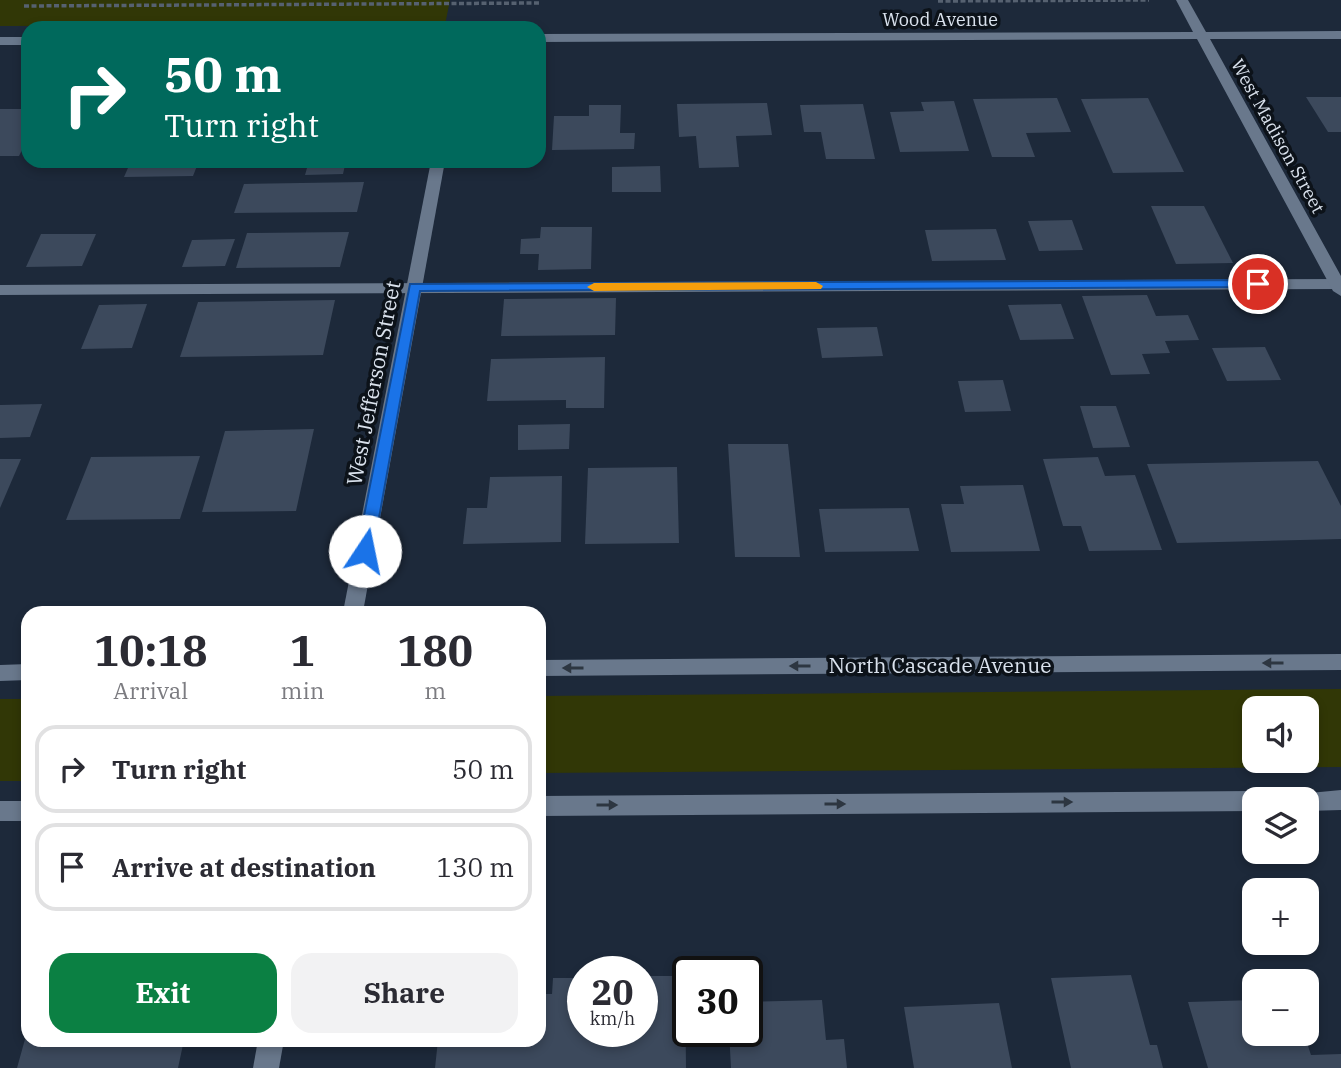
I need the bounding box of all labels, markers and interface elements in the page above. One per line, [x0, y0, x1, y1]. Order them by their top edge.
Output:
street label: Wood Avenue [882, 8, 998, 31]
text: 50 m [164, 42, 282, 105]
icon: right [49, 49, 140, 140]
street label: West Madison Street [1226, 55, 1330, 217]
text: Turn right [164, 104, 319, 146]
pin [1228, 254, 1288, 314]
icon: arrive [1239, 265, 1277, 303]
street label: West Jefferson Street [339, 278, 407, 488]
position arrow [328, 514, 402, 588]
text: 10:18 [94, 623, 208, 678]
text: 1 [290, 623, 315, 678]
text: 180 [397, 623, 473, 678]
street label: North Cascade Avenue [828, 651, 1052, 679]
one-way arrow [1262, 657, 1284, 669]
one-way arrow [789, 660, 811, 672]
one-way arrow [562, 662, 584, 674]
text: Arrival [113, 675, 188, 705]
text: min [281, 675, 324, 705]
text: m [424, 675, 446, 705]
map controls [1242, 696, 1319, 1046]
button: sound [1242, 696, 1319, 773]
icon: right [53, 750, 91, 788]
text: Turn right [112, 752, 246, 786]
text: 50 m [452, 752, 514, 786]
button: layers [1242, 787, 1319, 864]
one-way arrow [1051, 796, 1073, 808]
one-way arrow [824, 798, 846, 810]
one-way arrow [596, 800, 618, 811]
icon: arrive [53, 848, 91, 886]
text: Arrive at destination [112, 850, 376, 884]
text: 130 m [436, 850, 514, 884]
button: + [1242, 878, 1319, 955]
button: Exit [49, 953, 277, 1033]
button: Share [291, 953, 518, 1033]
speed limit sign: 30 [672, 956, 763, 1047]
text: 20 [591, 969, 634, 1015]
button: − [1242, 969, 1319, 1046]
text: km/h [590, 1007, 635, 1030]

